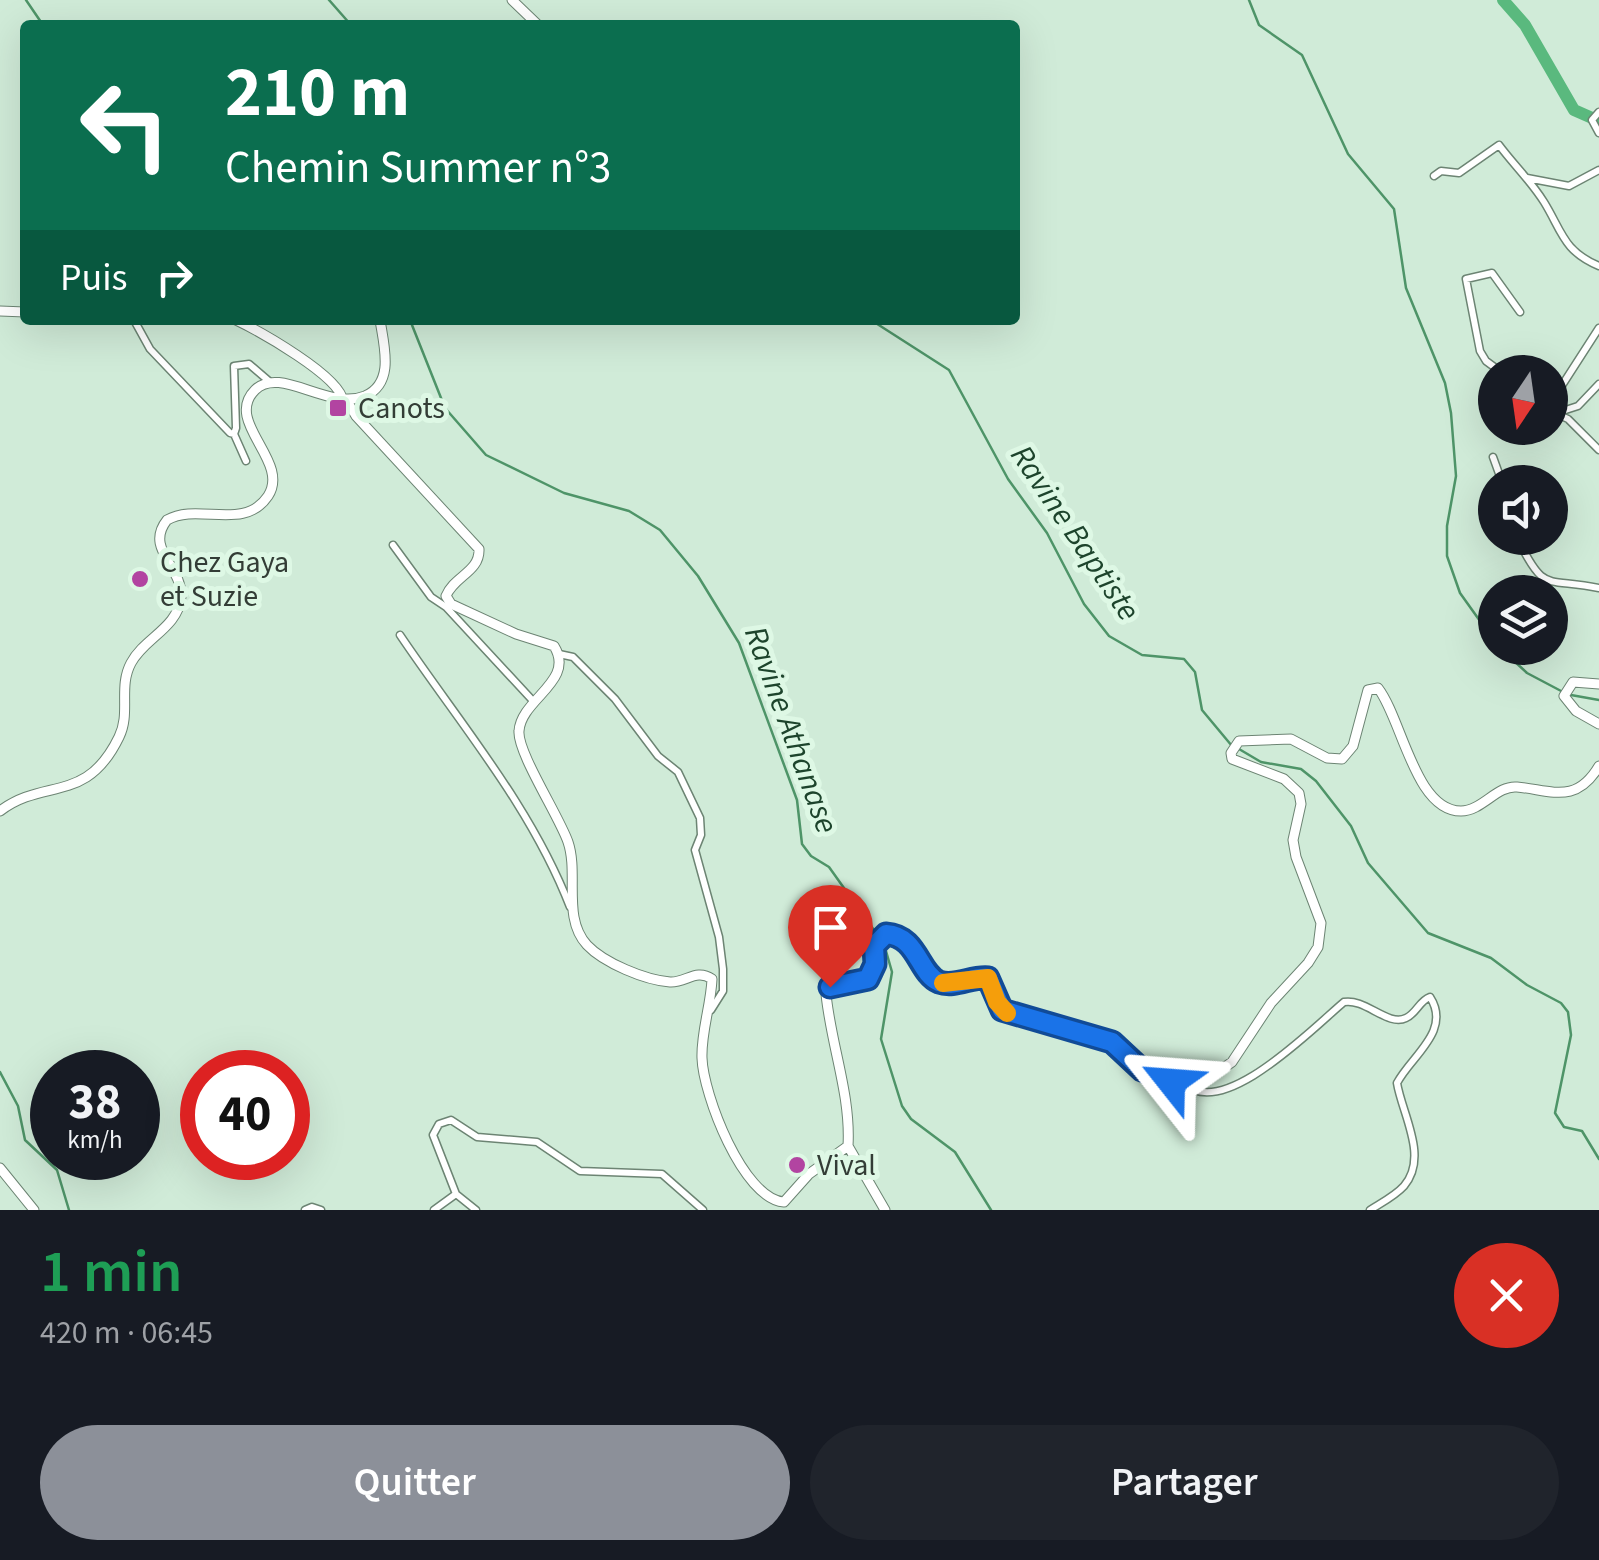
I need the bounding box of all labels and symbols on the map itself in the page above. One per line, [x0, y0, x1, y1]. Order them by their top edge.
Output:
north arrow [1478, 355, 1568, 445]
place label: Canots [358, 387, 445, 430]
marker: Canots [327, 397, 349, 419]
water label: Ravine Baptiste [999, 436, 1151, 630]
place label: Chez Gaya et Suzie [160, 541, 289, 618]
marker: Chez Gaya et Suzie [129, 568, 151, 590]
water label: Ravine Athanase [732, 620, 850, 840]
pin [788, 885, 873, 988]
position arrow [1119, 1030, 1223, 1134]
speed limit sign: 40 [180, 1050, 310, 1180]
place label: Vival [817, 1144, 876, 1187]
marker: Vival [786, 1154, 808, 1176]

